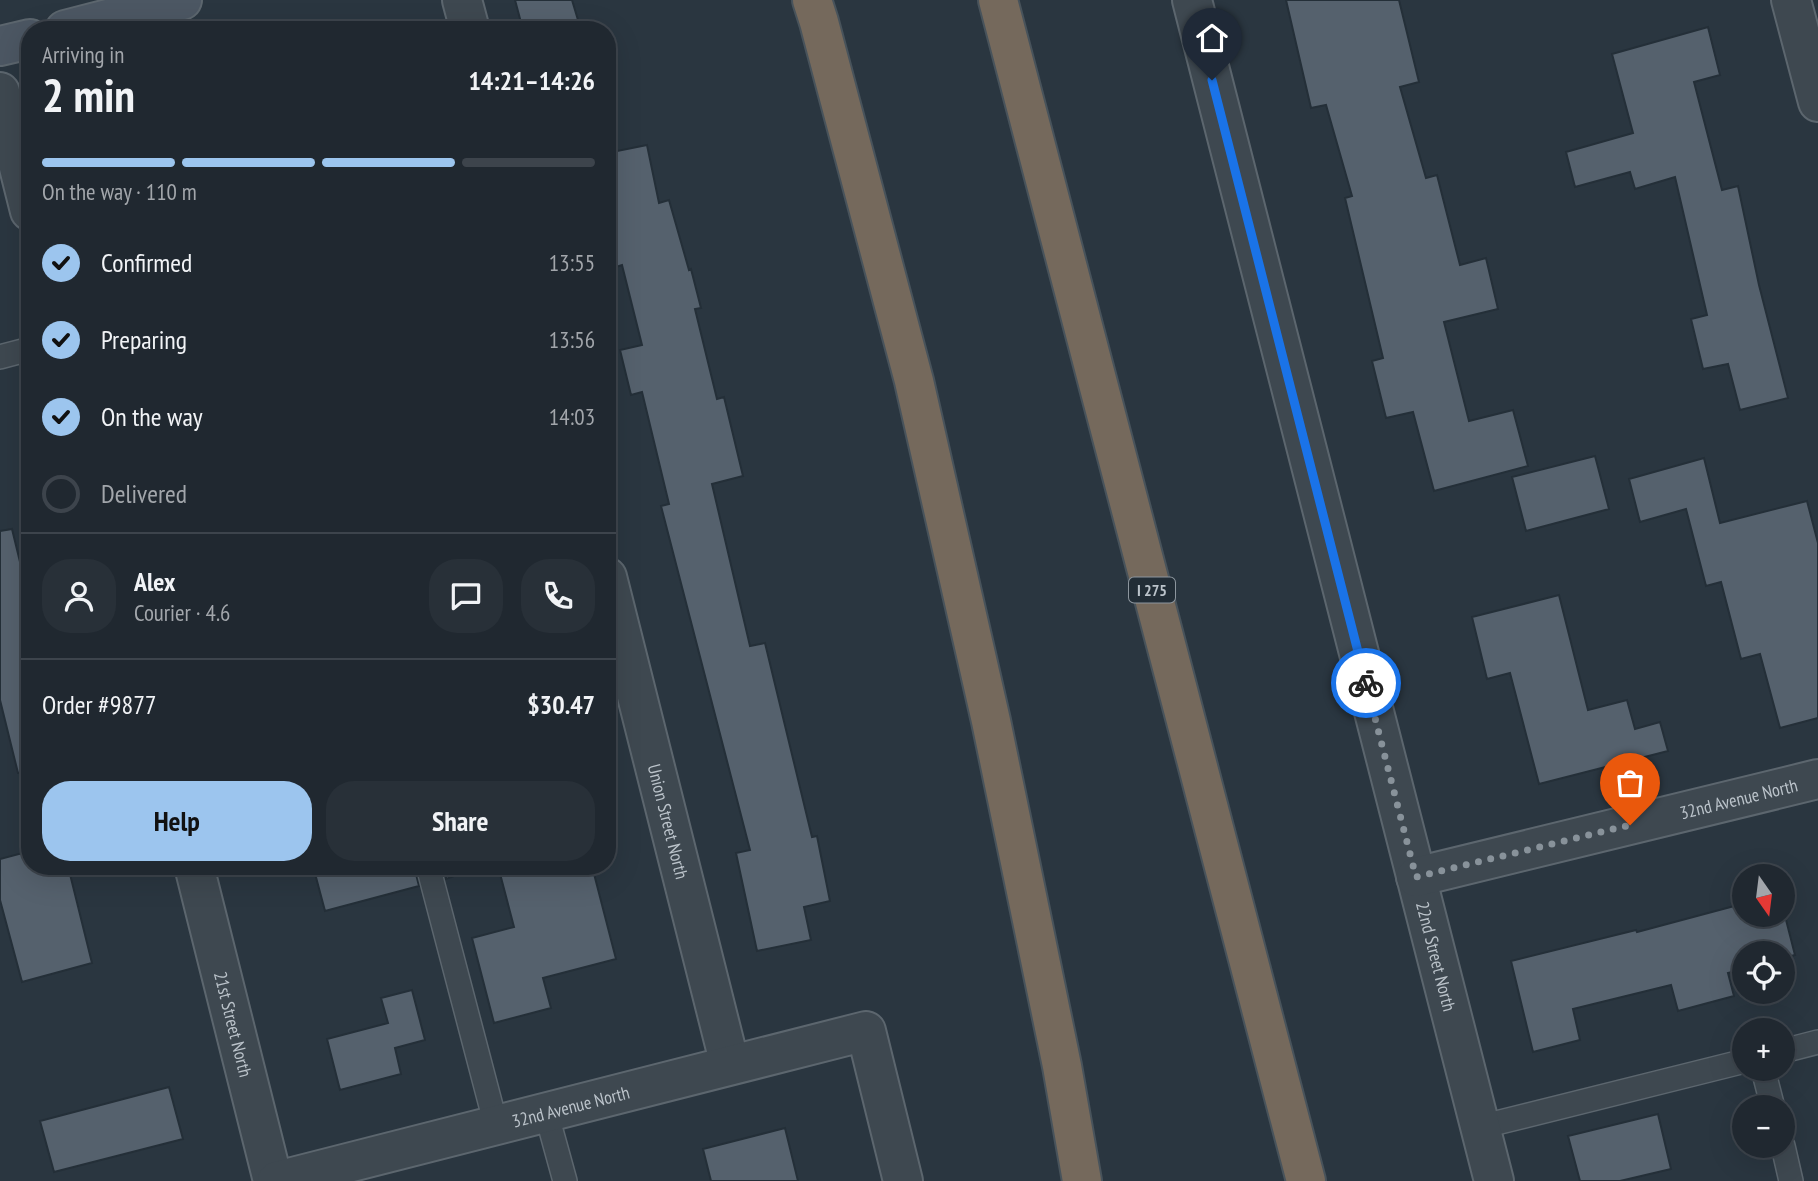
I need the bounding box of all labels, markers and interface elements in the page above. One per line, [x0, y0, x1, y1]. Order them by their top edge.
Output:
pin [1182, 8, 1242, 80]
icon: home [1193, 19, 1231, 57]
text: Arriving in [42, 40, 124, 69]
text: 14:21–14:26 [468, 64, 595, 97]
text: 2 min [42, 65, 135, 125]
text: On the way · 110 m [42, 177, 197, 206]
icon: check [42, 244, 80, 282]
text: Confirmed [101, 246, 192, 279]
text: 13:55 [549, 248, 595, 277]
icon: check [42, 321, 80, 359]
text: Preparing [101, 323, 187, 356]
text: 13:56 [549, 325, 595, 354]
icon: check [42, 398, 80, 436]
text: On the way [101, 400, 203, 433]
text: 14:03 [549, 402, 595, 431]
text: Delivered [101, 477, 187, 510]
button: person [42, 559, 116, 633]
button: chat [429, 559, 503, 633]
button: phone [521, 559, 595, 633]
text: Alex [134, 565, 175, 598]
road number: I 275 [1129, 578, 1175, 603]
text: Courier · 4.6 [134, 598, 230, 627]
courier [1331, 648, 1401, 718]
icon: bike [1347, 664, 1385, 702]
text: Order #9877 [42, 688, 157, 721]
text: $30.47 [527, 688, 595, 721]
pin [1600, 753, 1660, 825]
street label: Union Street North [643, 762, 694, 881]
icon: bag [1611, 764, 1649, 802]
street label: 32nd Avenue North [1677, 773, 1800, 824]
button: Help [42, 781, 312, 861]
button: Share [326, 781, 595, 861]
north arrow [1732, 864, 1796, 928]
map controls [1732, 864, 1795, 1158]
street label: 22nd Street North [1411, 899, 1462, 1014]
button: locate [1732, 941, 1795, 1004]
street label: 21st Street North [209, 969, 258, 1079]
button: + [1732, 1018, 1795, 1081]
street label: 32nd Avenue North [509, 1080, 632, 1132]
button: − [1732, 1095, 1795, 1158]

